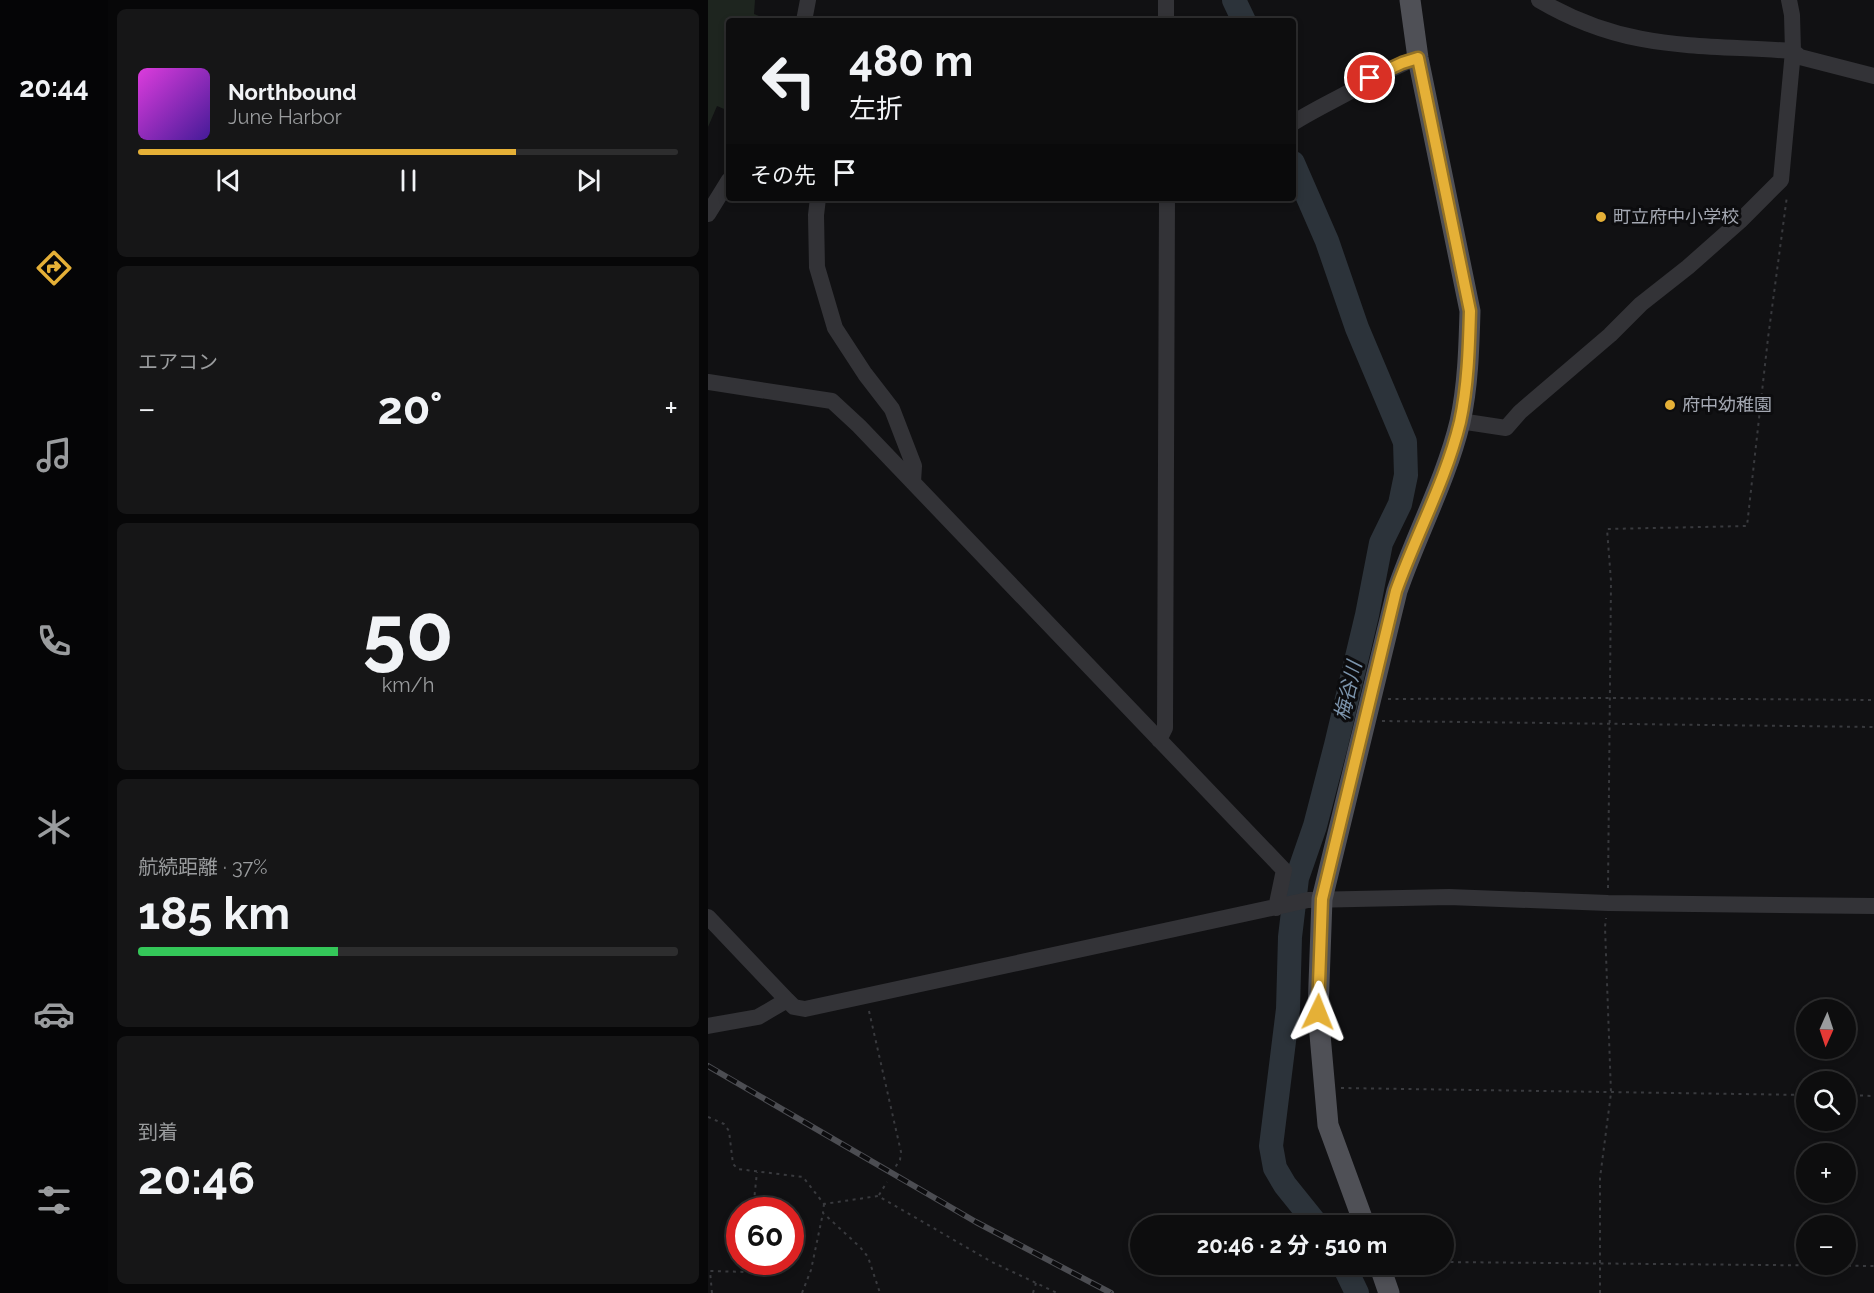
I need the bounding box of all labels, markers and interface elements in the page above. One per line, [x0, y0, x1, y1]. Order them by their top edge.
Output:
text: 480 m [849, 37, 973, 86]
icon: left [750, 42, 828, 120]
pin [1344, 52, 1395, 103]
icon: arrive [1353, 61, 1386, 94]
text: 20:44 [19, 72, 89, 103]
text: Northbound [228, 79, 357, 105]
text: 左折 [849, 93, 903, 124]
text: June Harbor [228, 105, 342, 129]
icon: arrive [828, 156, 861, 189]
text: その先 [750, 162, 816, 188]
icon: previous [212, 164, 245, 197]
icon: pause [392, 164, 425, 197]
icon: next [572, 164, 605, 197]
place label: 町立府中小学校 [1613, 206, 1739, 227]
marker: 町立府中小学校 [1594, 210, 1608, 224]
icon: directions [33, 247, 75, 289]
text: エアコン [138, 350, 218, 374]
text: 20° [377, 382, 443, 435]
text: − [138, 389, 156, 428]
text: + [664, 389, 678, 428]
place label: 府中幼稚園 [1682, 394, 1772, 415]
marker: 府中幼稚園 [1663, 398, 1677, 412]
icon: music [33, 434, 75, 476]
text: 50 [362, 588, 454, 679]
icon: phone [33, 620, 75, 662]
water label: 梅谷川 [1330, 657, 1367, 723]
text: km/h [382, 673, 434, 697]
icon: climate [33, 806, 75, 848]
text: 航続距離 · 37% [138, 855, 268, 879]
text: 185 km [138, 887, 290, 940]
position arrow [1286, 980, 1350, 1044]
icon: car [33, 993, 75, 1035]
north arrow [1796, 999, 1856, 1059]
map controls [1796, 999, 1856, 1275]
button: search [1796, 1071, 1856, 1131]
text: 到着 [138, 1120, 178, 1144]
button: + [1796, 1143, 1856, 1203]
text: 20:46 [138, 1152, 255, 1205]
icon: filters [33, 1179, 75, 1221]
speed limit sign: 60 [726, 1197, 804, 1275]
button: − [1796, 1215, 1856, 1275]
text: 20:46 · 2 分 · 510 m [1197, 1232, 1387, 1258]

